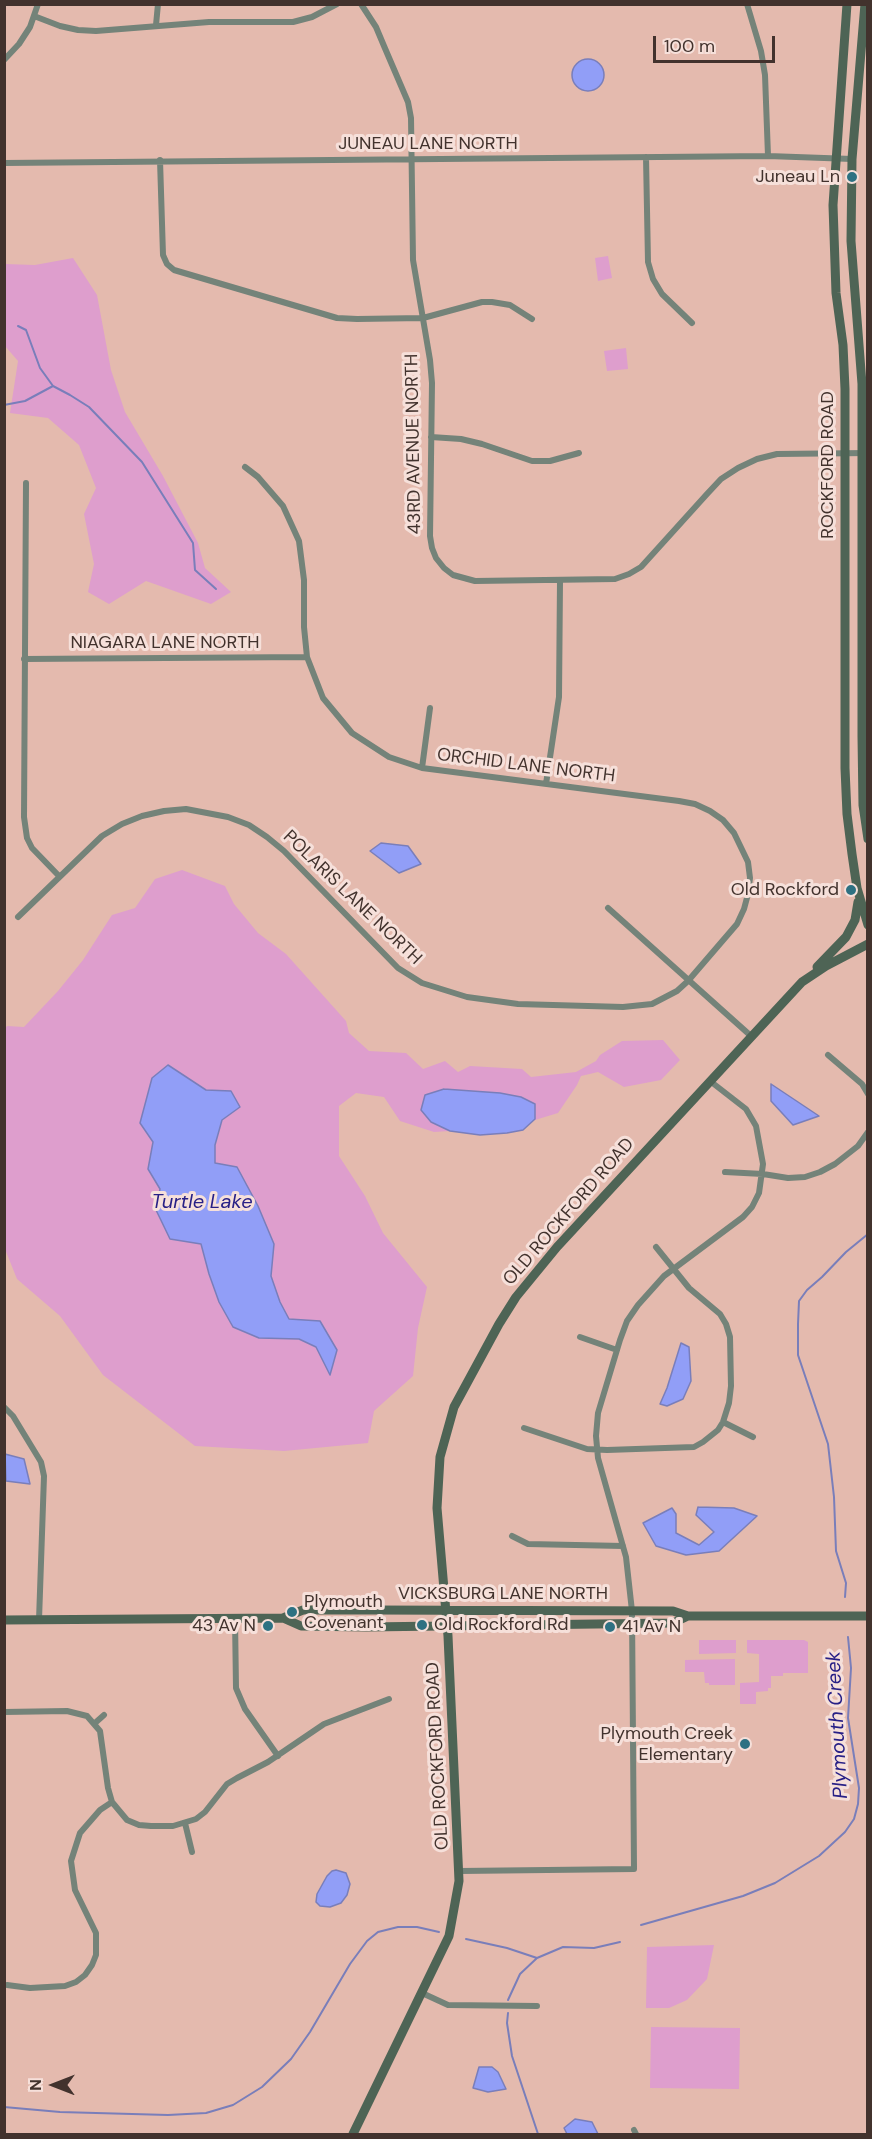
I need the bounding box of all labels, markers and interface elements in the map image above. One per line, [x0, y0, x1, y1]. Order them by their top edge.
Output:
scale bar [656, 24, 778, 62]
text: 100 m [664, 34, 715, 58]
street label: JUNEAU LANE NORTH [338, 133, 518, 155]
place label: Juneau Ln [755, 166, 840, 188]
marker: Juneau Ln [845, 170, 859, 184]
street label: 43RD AVENUE NORTH [402, 354, 426, 534]
street label: ROCKFORD ROAD [817, 391, 839, 539]
street label: NIAGARA LANE NORTH [70, 632, 260, 654]
street label: ORCHID LANE NORTH [436, 744, 616, 788]
street label: POLARIS LANE NORTH [278, 826, 426, 970]
place label: Old Rockford [731, 879, 839, 901]
marker: Old Rockford [844, 883, 858, 897]
street label: OLD ROCKFORD ROAD [499, 1134, 639, 1290]
water label: Turtle Lake [151, 1191, 253, 1215]
street label: VICKSBURG LANE NORTH [398, 1583, 608, 1605]
place label: Plymouth Covenant [304, 1591, 384, 1634]
marker: Plymouth Covenant [285, 1605, 299, 1619]
place label: Old Rockford Rd [434, 1614, 568, 1636]
place label: 43 Av N [192, 1615, 256, 1637]
place label: 41 Av N [622, 1616, 681, 1638]
marker: Old Rockford Rd [415, 1618, 429, 1632]
marker: 43 Av N [261, 1619, 275, 1633]
marker: 41 Av N [603, 1620, 617, 1634]
water label: Plymouth Creek [822, 1651, 854, 1799]
street label: OLD ROCKFORD ROAD [422, 1662, 454, 1850]
place label: Plymouth Creek Elementary [601, 1723, 733, 1766]
marker: Plymouth Creek Elementary [738, 1737, 752, 1751]
north arrow [24, 2055, 84, 2115]
text: N [25, 2079, 46, 2091]

